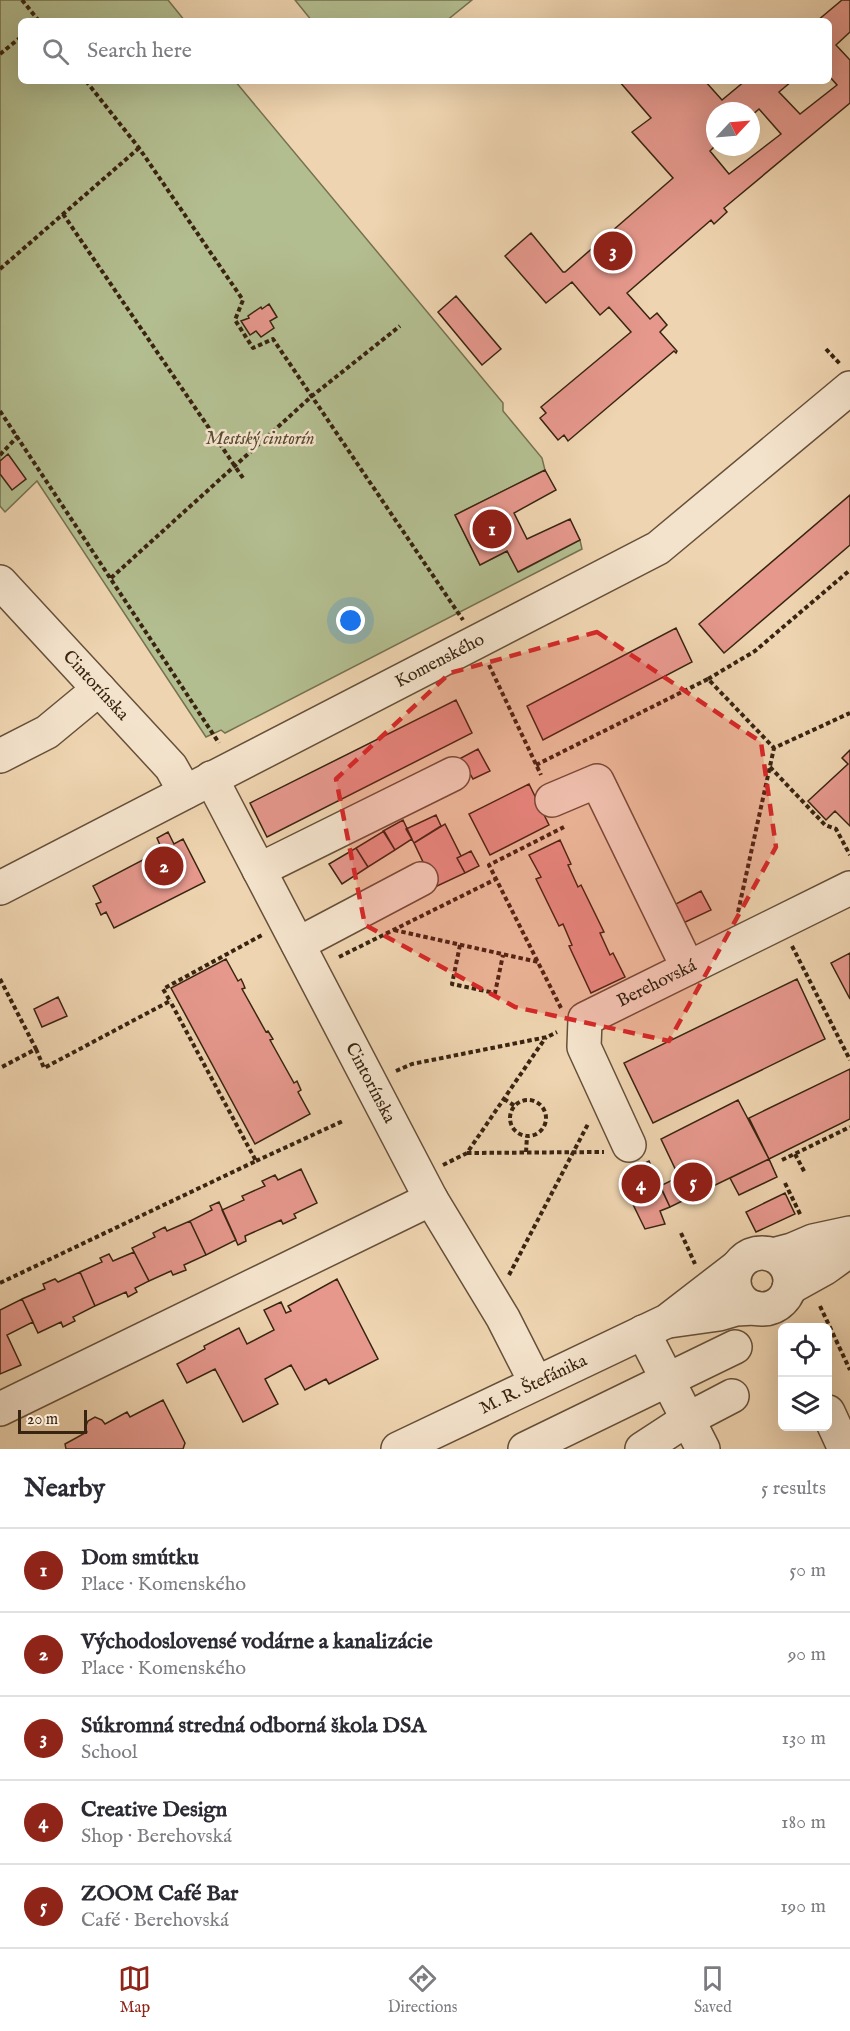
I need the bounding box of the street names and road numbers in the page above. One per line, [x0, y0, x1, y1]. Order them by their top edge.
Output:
street label: Komenského [391, 628, 489, 693]
street label: Cintorínska [57, 646, 134, 726]
street label: Berehovská [613, 954, 701, 1013]
street label: Cintorínska [340, 1039, 401, 1127]
street label: M. R. Štefánika [476, 1349, 591, 1420]

